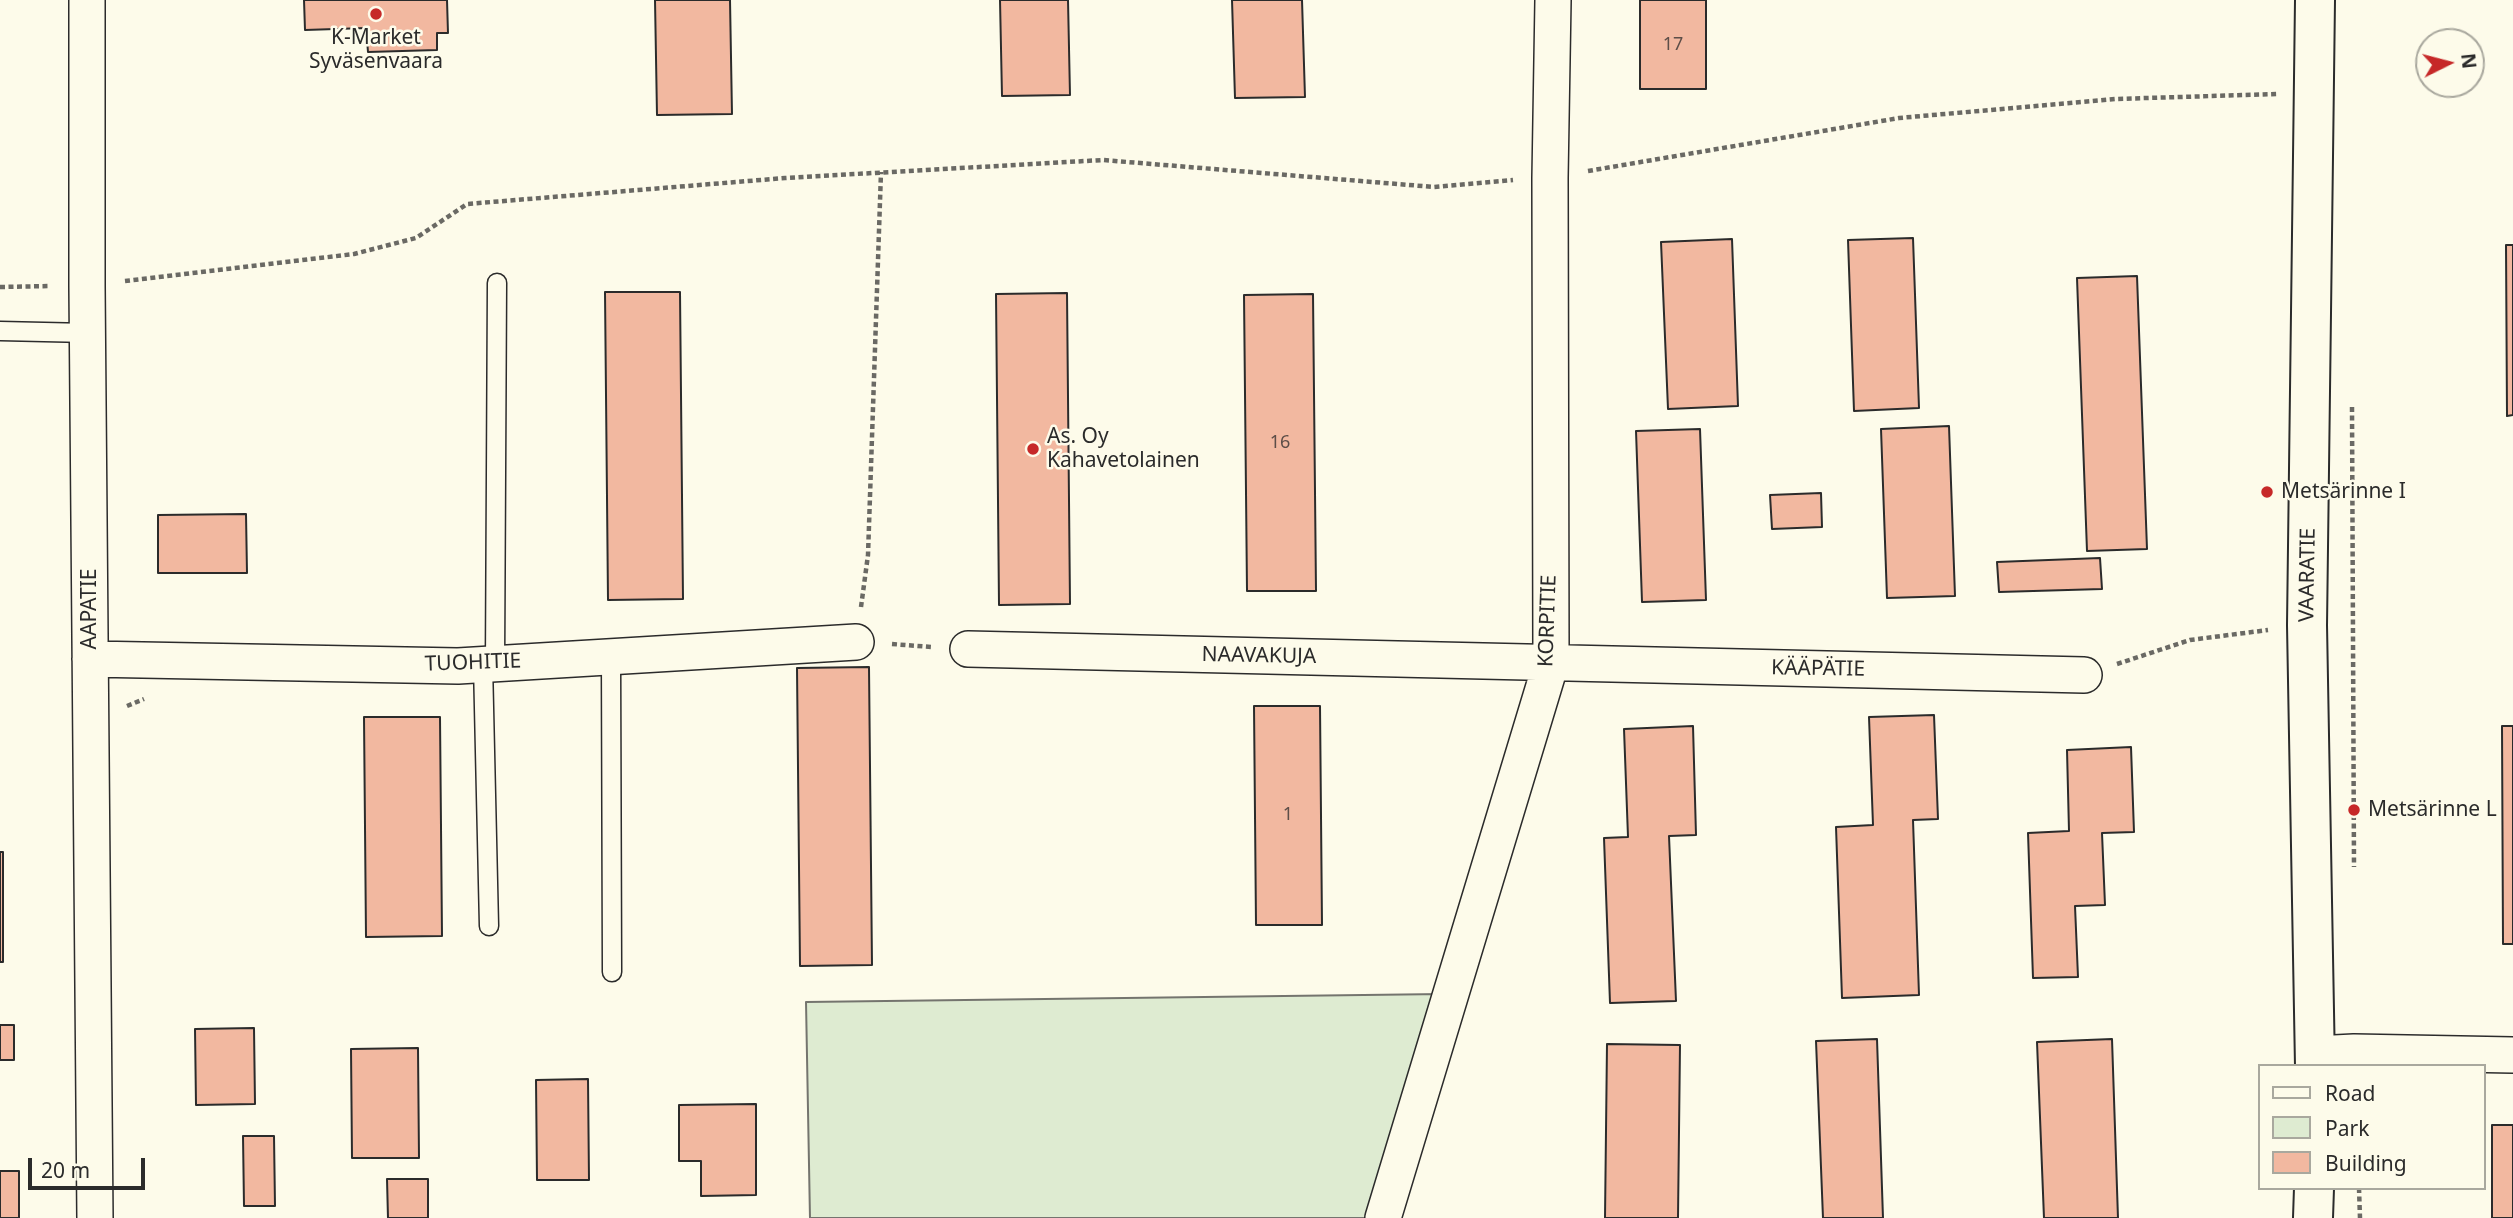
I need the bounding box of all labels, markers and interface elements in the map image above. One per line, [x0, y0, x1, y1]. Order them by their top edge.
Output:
marker: K-Market Syväsenvaara [368, 6, 384, 22]
place label: K-Market Syväsenvaara [309, 25, 443, 75]
north arrow [2415, 28, 2485, 98]
house number: 17 [1663, 34, 1683, 56]
text: N [2455, 52, 2483, 70]
place label: As. Oy Kahavetolainen [1047, 424, 1200, 474]
house number: 16 [1270, 432, 1290, 454]
marker: As. Oy Kahavetolainen [1025, 441, 1041, 457]
place label: Metsärinne I [2281, 479, 2406, 505]
marker: Metsärinne I [2259, 484, 2275, 500]
street label: VAARATIE [2295, 528, 2321, 622]
street label: AAPATIE [77, 569, 103, 649]
street label: KORPITIE [1534, 574, 1562, 668]
street label: NAAVAKUJA [1201, 642, 1317, 670]
street label: TUOHITIE [424, 649, 522, 677]
street label: KÄÄPÄTIE [1771, 656, 1865, 682]
place label: Metsärinne L [2368, 797, 2497, 823]
marker: Metsärinne L [2346, 802, 2362, 818]
house number: 1 [1283, 804, 1293, 826]
legend [2258, 1064, 2485, 1190]
text: Road [2325, 1079, 2375, 1107]
text: Park [2325, 1114, 2369, 1142]
scale bar [32, 1144, 149, 1188]
text: Building [2325, 1149, 2407, 1177]
text: 20 m [41, 1156, 90, 1184]

